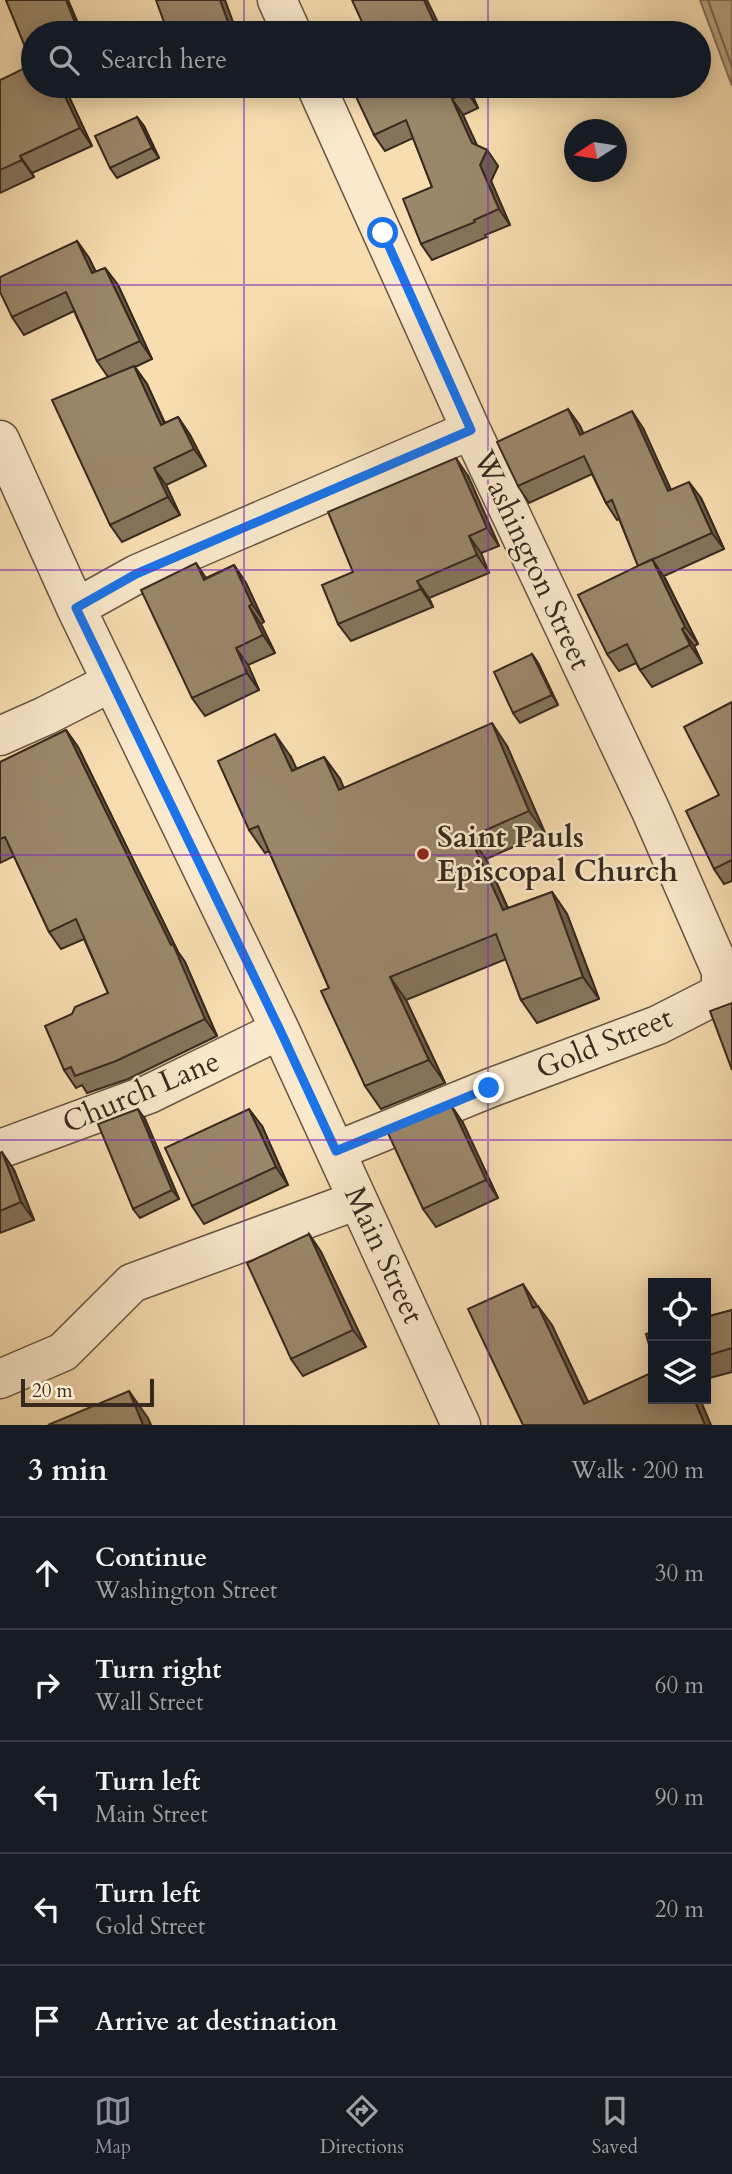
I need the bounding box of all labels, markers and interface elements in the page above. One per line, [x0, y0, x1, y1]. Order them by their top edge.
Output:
search box [21, 21, 711, 98]
icon: search [45, 41, 83, 79]
text: Search here [101, 42, 227, 77]
north arrow [564, 119, 627, 182]
route start [367, 217, 398, 248]
street label: Washington Street [463, 443, 601, 677]
place label: Saint Pauls Episcopal Church [437, 817, 678, 892]
marker: Saint Pauls Episcopal Church [415, 846, 431, 862]
street label: Gold Street [530, 997, 679, 1089]
street label: Church Lane [56, 1041, 226, 1143]
route end [473, 1072, 504, 1103]
street label: Main Street [334, 1180, 434, 1331]
map controls [648, 1278, 711, 1404]
button: locate [648, 1278, 711, 1341]
button: layers [648, 1341, 711, 1404]
scale bar [21, 1376, 154, 1408]
text: 20 m [32, 1378, 73, 1404]
text: 3 min [28, 1450, 108, 1491]
text: Walk · 200 m [571, 1455, 704, 1486]
text: Continue [95, 1540, 207, 1575]
icon: ahead [28, 1554, 66, 1592]
text: 30 m [655, 1558, 704, 1589]
text: Washington Street [95, 1575, 277, 1606]
text: Turn right [95, 1652, 222, 1687]
icon: right [28, 1666, 66, 1704]
text: 60 m [655, 1670, 704, 1701]
text: Wall Street [95, 1687, 204, 1718]
text: Turn left [95, 1764, 200, 1799]
icon: left [28, 1778, 66, 1816]
text: 90 m [655, 1782, 704, 1813]
text: Main Street [95, 1799, 208, 1830]
text: Turn left [95, 1876, 200, 1911]
icon: left [28, 1890, 66, 1928]
text: 20 m [655, 1894, 704, 1925]
text: Gold Street [95, 1911, 205, 1942]
icon: arrive [28, 2002, 66, 2040]
text: Arrive at destination [95, 2004, 338, 2039]
tab: Map [94, 2092, 132, 2160]
tab: Directions [320, 2092, 404, 2160]
tab: Saved [592, 2092, 638, 2160]

